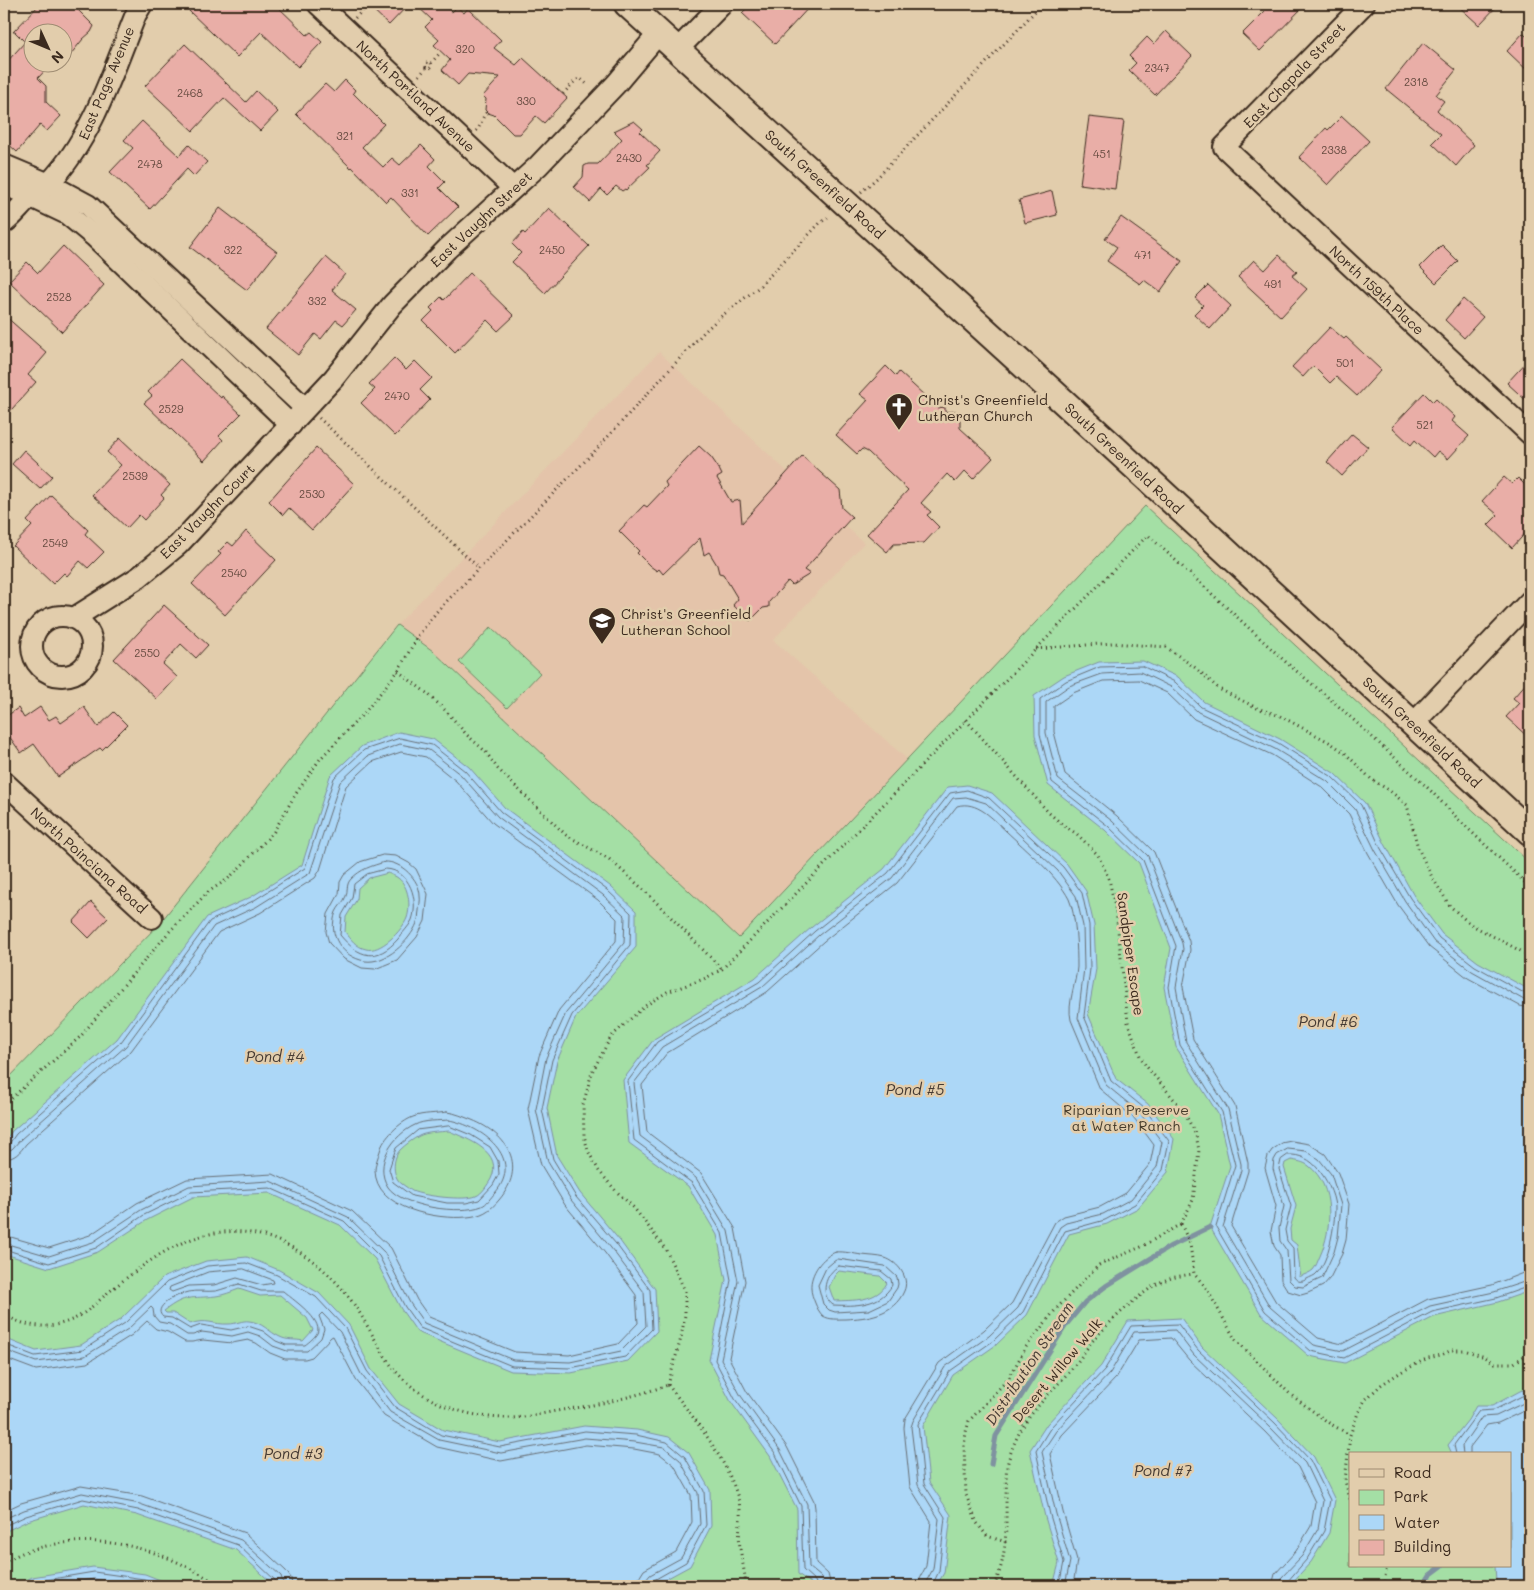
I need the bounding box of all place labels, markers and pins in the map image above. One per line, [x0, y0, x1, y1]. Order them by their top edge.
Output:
place label: Christ's Greenfield Lutheran Church [918, 390, 1048, 425]
church icon: Christ's Greenfield Lutheran Church [884, 392, 914, 431]
place label: Christ's Greenfield Lutheran School [621, 604, 751, 639]
school or university icon: Christ's Greenfield Lutheran School [587, 606, 617, 645]

